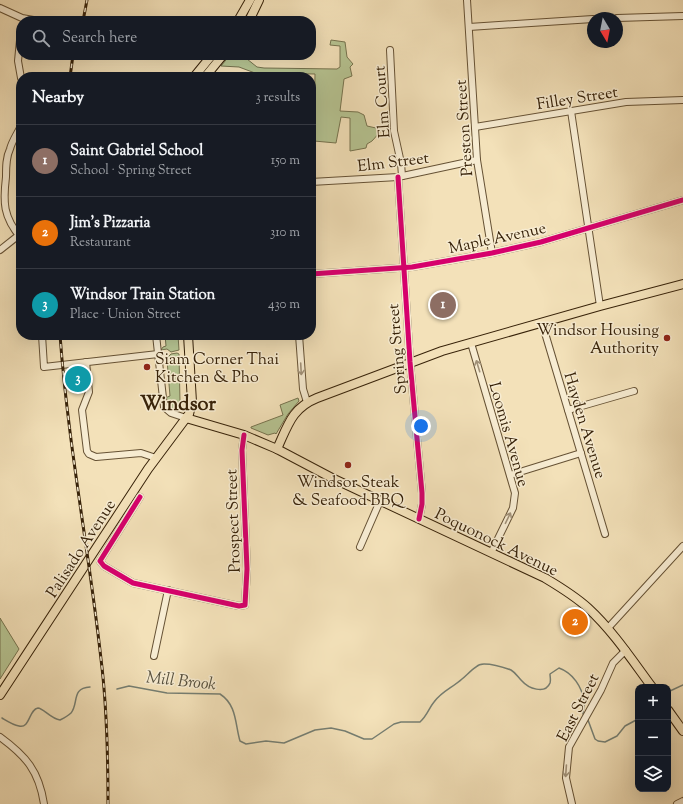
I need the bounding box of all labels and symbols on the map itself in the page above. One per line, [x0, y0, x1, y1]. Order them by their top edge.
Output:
north arrow [587, 12, 623, 48]
street label: Elm Court [369, 64, 398, 139]
street label: Preston Street [451, 78, 480, 177]
street label: Filley Street [535, 82, 620, 117]
street label: Elm Street [356, 148, 431, 179]
street label: Maple Avenue [447, 218, 549, 261]
pin: 1 [430, 290, 456, 320]
street label: Spring Street [383, 302, 414, 395]
place label: Windsor Housing Authority [536, 320, 659, 361]
marker: Windsor Housing Authority [662, 333, 672, 343]
place label: Siam Corner Thai Kitchen & Pho [155, 349, 279, 390]
one-way arrow [474, 360, 481, 373]
marker: Siam Corner Thai Kitchen & Pho [142, 362, 152, 372]
one-way arrow [298, 362, 305, 375]
pin: 3 [65, 364, 91, 394]
street label: Hayden Avenue [557, 370, 611, 482]
street label: Loomis Avenue [482, 380, 534, 490]
district label: Windsor [140, 391, 216, 420]
your location [411, 416, 431, 436]
marker: Windsor Steak & Seafood BBQ [343, 460, 353, 470]
street label: Prospect Street [221, 468, 248, 573]
place label: Windsor Steak & Seafood BBQ [292, 472, 406, 513]
street label: Palisado Avenue [42, 496, 123, 603]
street label: Poquonock Avenue [430, 503, 561, 583]
one-way arrow [505, 512, 512, 524]
pin: 2 [562, 607, 588, 637]
water label: Mill Brook [145, 666, 217, 698]
street label: East Street [552, 670, 606, 746]
one-way arrow [563, 764, 570, 777]

